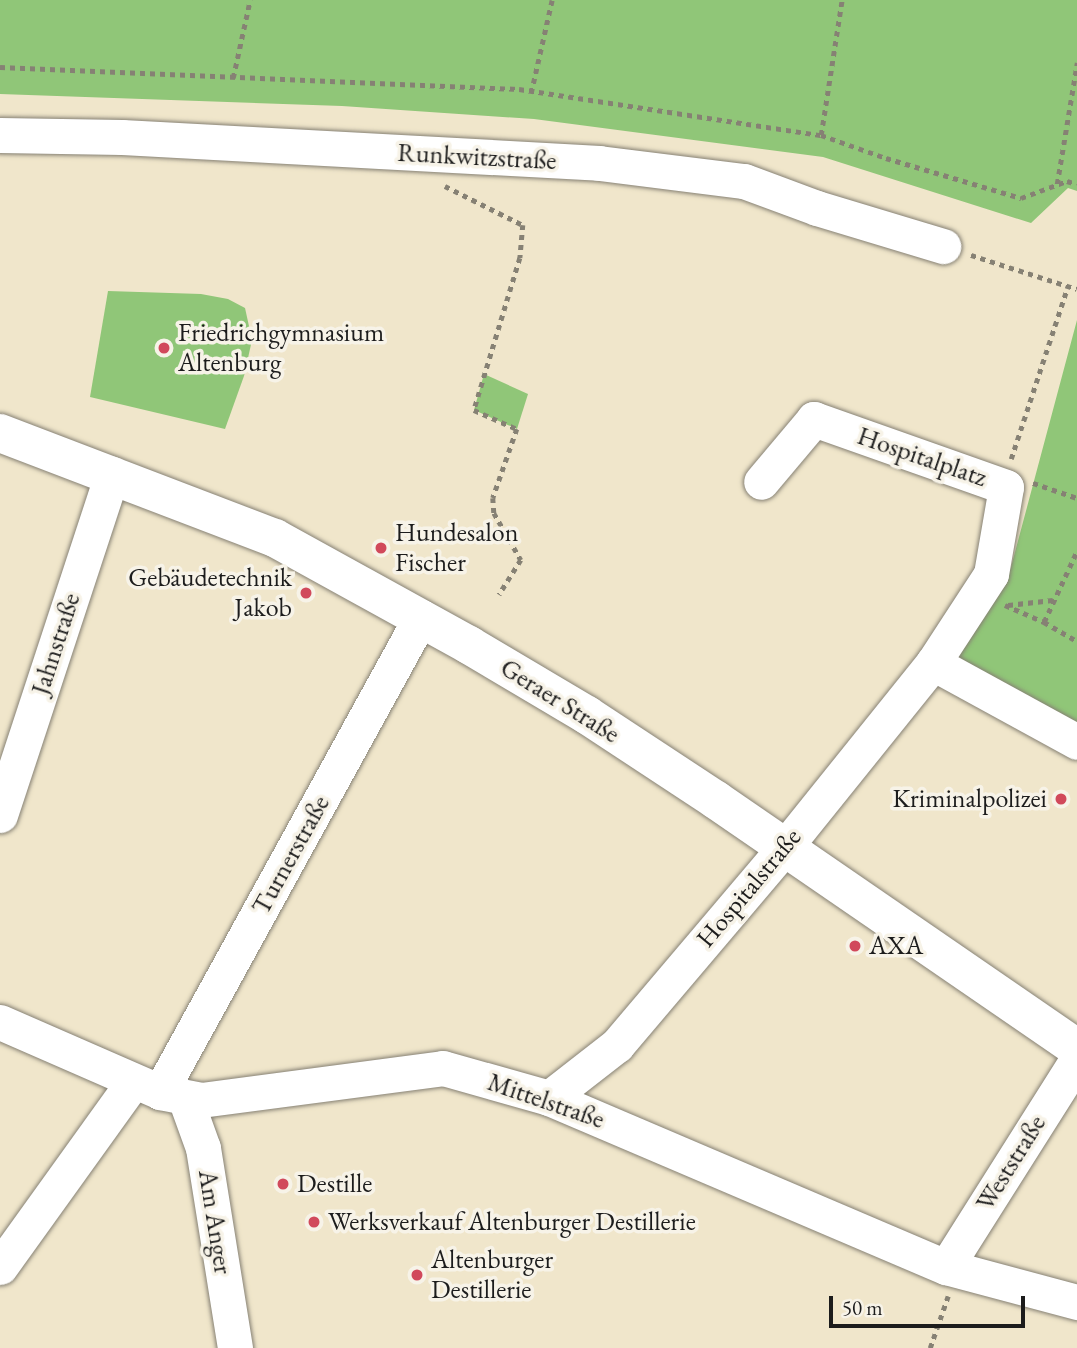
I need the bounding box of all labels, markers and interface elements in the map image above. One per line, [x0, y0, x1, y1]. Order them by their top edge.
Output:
street label: Runkwitzstraße [397, 137, 557, 177]
place label: Friedrichgymnasium Altenburg [178, 317, 384, 378]
marker: Friedrichgymnasium Altenburg [156, 340, 172, 356]
street label: Hospitalplatz [853, 420, 991, 494]
place label: Hundesalon Fischer [395, 517, 518, 578]
marker: Hundesalon Fischer [373, 540, 389, 556]
place label: Gebäudetechnik Jakob [128, 562, 292, 624]
marker: Gebäudetechnik Jakob [298, 585, 314, 601]
street label: Jahnstraße [25, 589, 87, 699]
street label: Geraer Straße [495, 652, 625, 750]
place label: Kriminalpolizei [892, 783, 1047, 815]
street label: Turnerstraße [246, 790, 336, 920]
marker: Kriminalpolizei [1053, 791, 1069, 807]
street label: Hospitalstraße [690, 822, 808, 954]
place label: AXA [869, 930, 923, 962]
marker: AXA [847, 938, 863, 954]
street label: Mittelstraße [484, 1066, 608, 1136]
street label: Weststraße [969, 1109, 1053, 1217]
street label: Am Anger [191, 1168, 239, 1276]
place label: Destille [297, 1168, 372, 1200]
marker: Destille [275, 1176, 291, 1192]
place label: Werksverkauf Altenburger Destillerie [328, 1206, 696, 1238]
marker: Werksverkauf Altenburger Destillerie [306, 1214, 322, 1230]
place label: Altenburger Destillerie [431, 1244, 553, 1306]
marker: Altenburger Destillerie [409, 1267, 425, 1283]
scale bar [832, 1282, 1028, 1326]
text: 50 m [842, 1294, 883, 1321]

